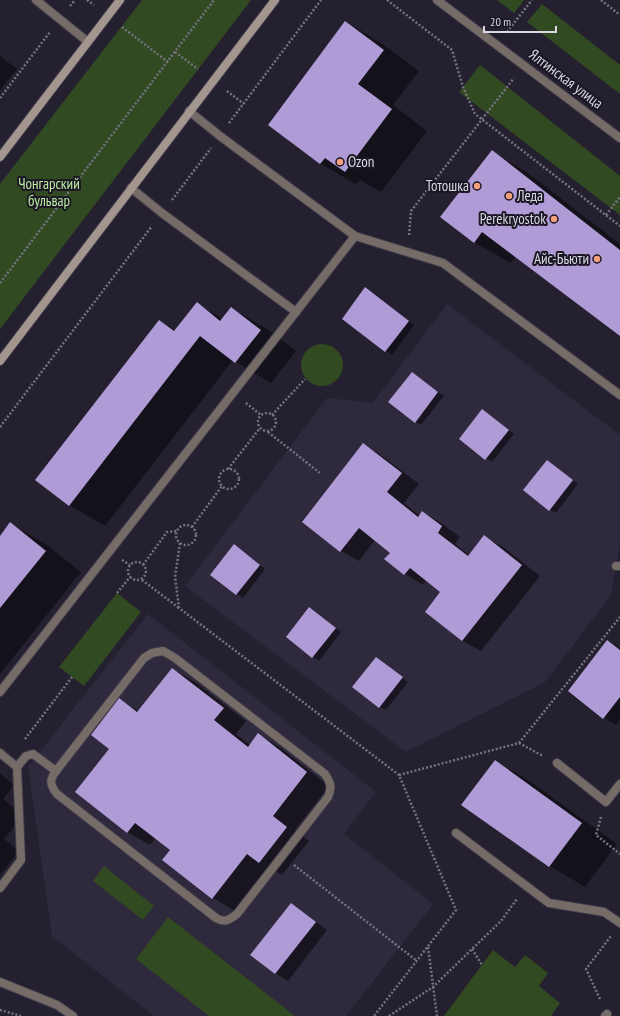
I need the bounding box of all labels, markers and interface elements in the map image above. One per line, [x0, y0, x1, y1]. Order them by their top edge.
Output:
scale bar [484, 8, 556, 34]
text: 20 m [490, 14, 511, 29]
street label: Ялтинская улица [526, 45, 607, 113]
place label: Ozon [348, 152, 374, 171]
marker: Ozon [335, 157, 345, 167]
park label: Чонгарский бульвар [18, 174, 80, 210]
place label: Тотошка [426, 176, 469, 195]
marker: Тотошка [472, 181, 482, 191]
place label: Леда [516, 186, 543, 205]
marker: Леда [504, 191, 514, 201]
place label: Perekryostok [480, 209, 546, 228]
marker: Perekryostok [549, 214, 559, 224]
place label: Айс-Бьюти [534, 249, 589, 268]
marker: Айс-Бьюти [592, 254, 602, 264]

